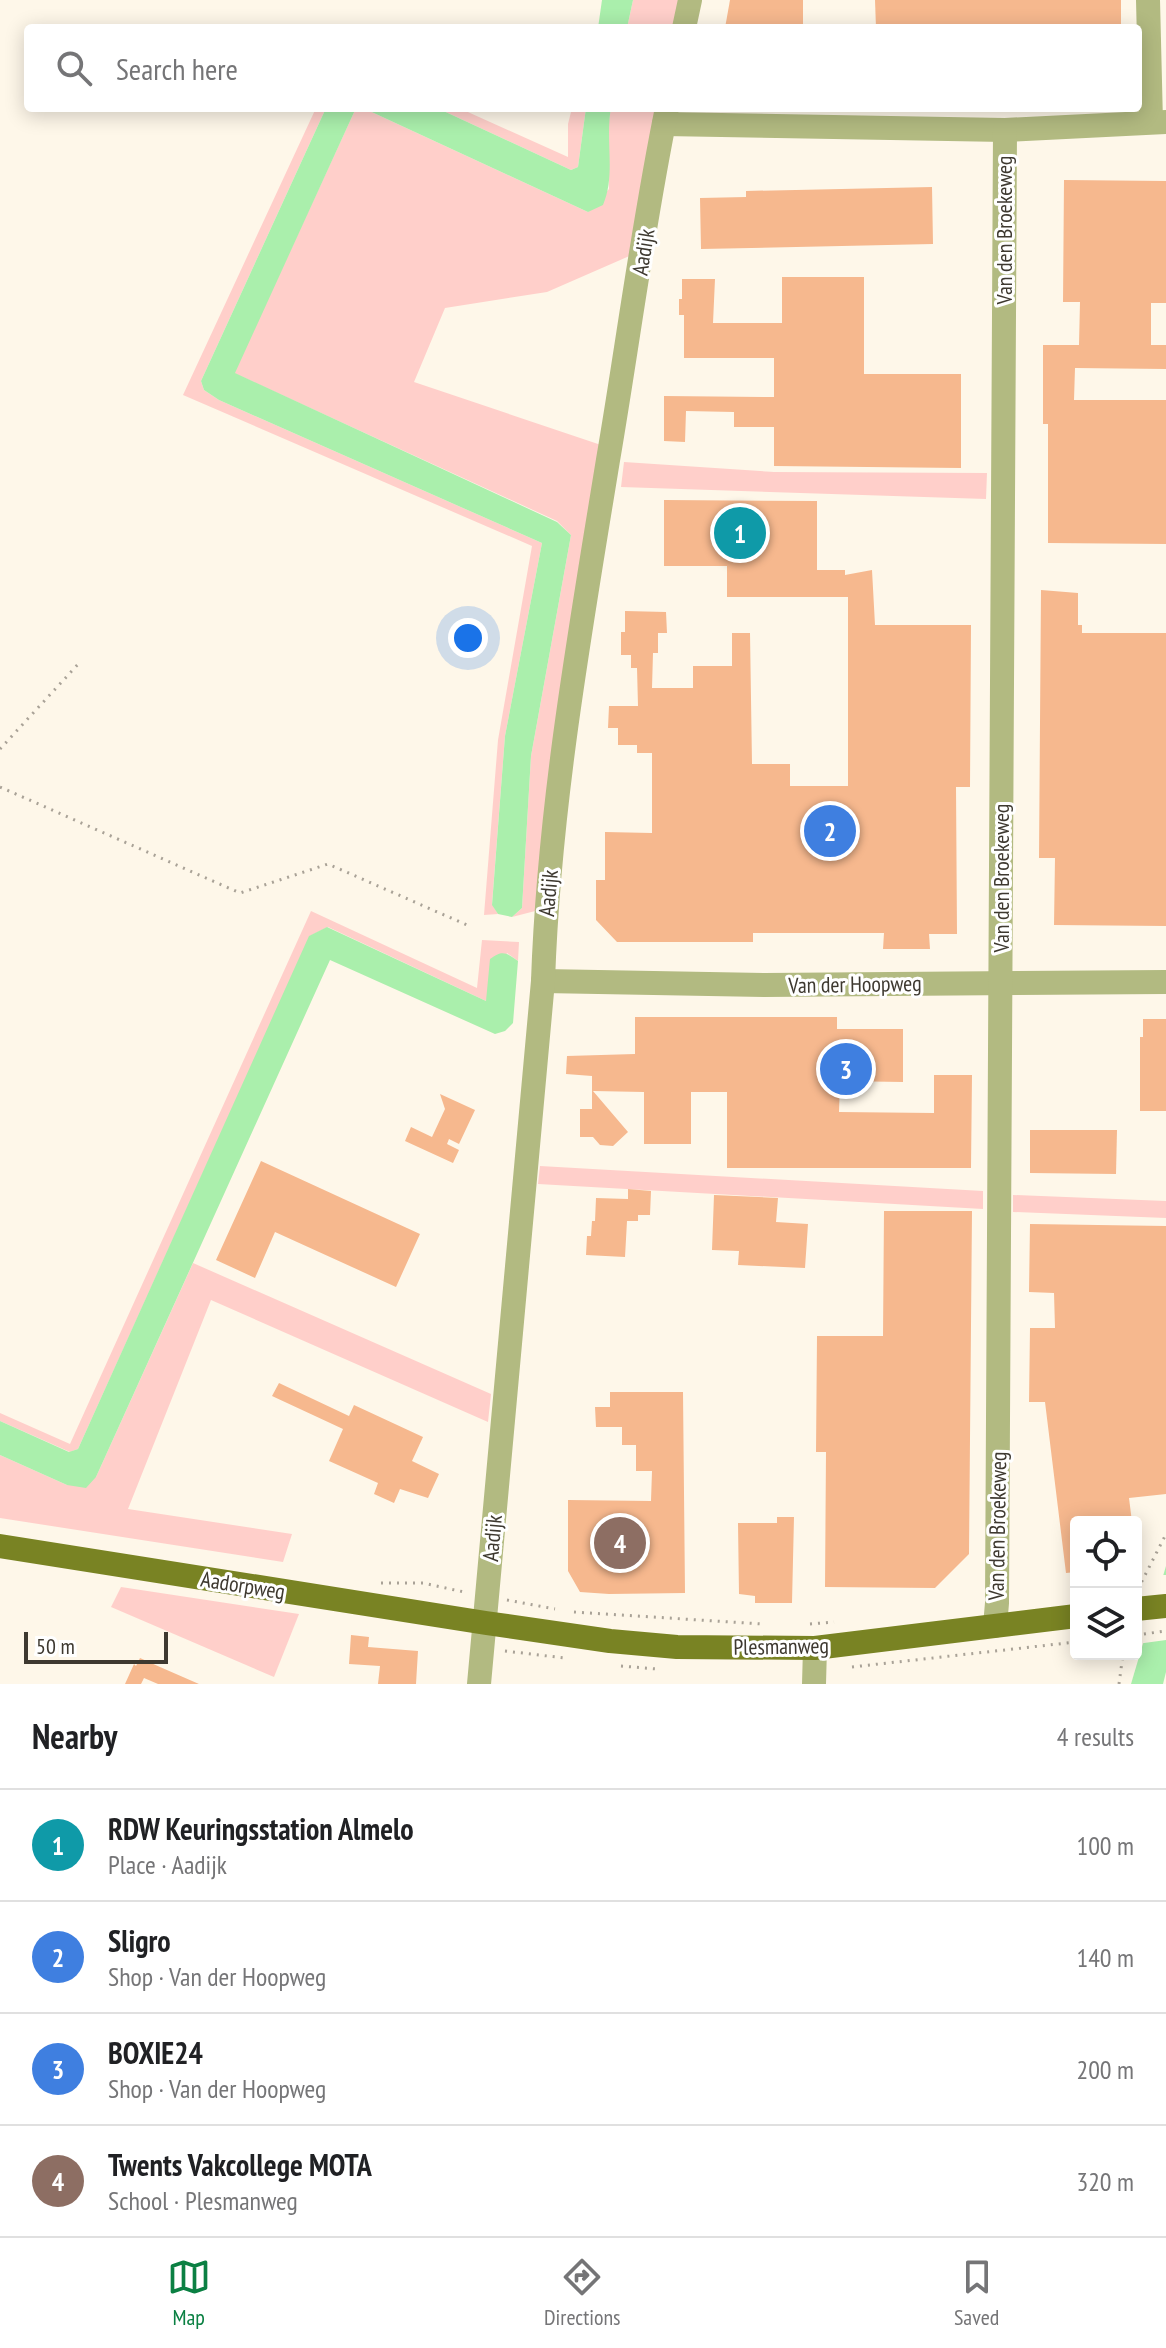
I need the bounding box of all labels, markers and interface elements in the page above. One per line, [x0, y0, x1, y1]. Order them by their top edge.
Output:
search box [24, 24, 1142, 112]
icon: search [52, 46, 96, 90]
text: Search here [116, 49, 238, 88]
street label: Van den Broekeweg [990, 156, 1018, 305]
street label: Aadijk [626, 226, 661, 277]
pin: 1 [714, 503, 766, 563]
your location [448, 618, 488, 658]
pin: 2 [804, 801, 856, 861]
street label: Van den Broekeweg [987, 804, 1015, 953]
street label: Aadijk [532, 868, 564, 918]
street label: Van der Hoopweg [787, 969, 922, 999]
pin: 3 [820, 1039, 872, 1099]
street label: Van den Broekeweg [982, 1451, 1012, 1602]
street label: Aadijk [476, 1513, 508, 1563]
pin: 4 [594, 1513, 646, 1573]
map controls [1070, 1516, 1142, 1660]
button: locate [1070, 1516, 1142, 1588]
street label: Aadorpweg [199, 1565, 287, 1605]
button: layers [1070, 1588, 1142, 1660]
scale bar [24, 1628, 168, 1664]
street label: Plesmanweg [733, 1631, 829, 1661]
text: 50 m [36, 1632, 75, 1660]
text: Nearby [32, 1714, 117, 1758]
text: 4 results [1057, 1720, 1134, 1753]
text: RDW Keuringsstation Almelo [108, 1809, 414, 1848]
text: 1 [52, 1829, 64, 1862]
text: 100 m [1076, 1829, 1134, 1862]
text: Place · Aadijk [108, 1848, 227, 1881]
text: Sligro [108, 1921, 171, 1960]
text: 2 [52, 1941, 64, 1974]
text: 140 m [1076, 1941, 1134, 1974]
text: Shop · Van der Hoopweg [108, 1960, 326, 1993]
text: BOXIE24 [108, 2033, 203, 2072]
text: 3 [52, 2053, 64, 2086]
text: 200 m [1076, 2053, 1134, 2086]
text: Shop · Van der Hoopweg [108, 2072, 326, 2105]
text: Twents Vakcollege MOTA [108, 2145, 372, 2184]
text: 4 [52, 2165, 64, 2198]
text: 320 m [1076, 2165, 1134, 2198]
text: School · Plesmanweg [108, 2184, 298, 2217]
tab: Map [167, 2255, 211, 2331]
tab: Directions [544, 2255, 621, 2331]
tab: Saved [954, 2255, 999, 2331]

